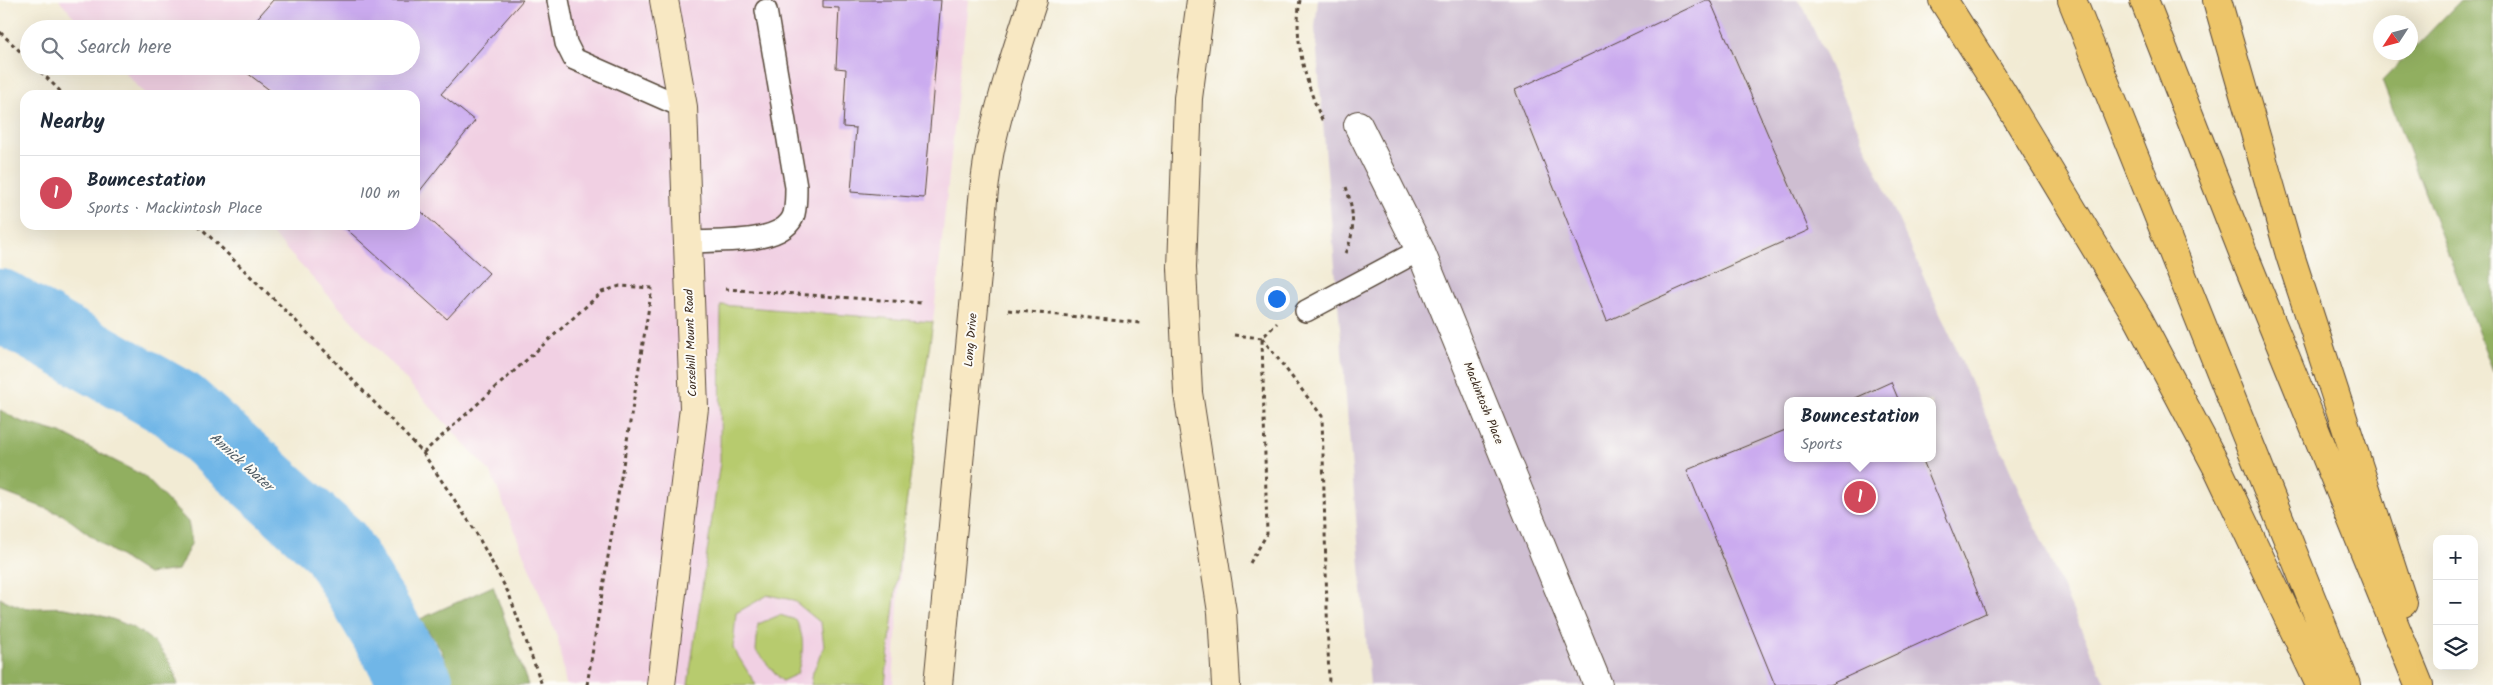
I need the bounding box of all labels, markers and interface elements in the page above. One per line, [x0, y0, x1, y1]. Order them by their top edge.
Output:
north arrow [2373, 15, 2418, 60]
search box [20, 20, 420, 75]
text: Search here [78, 33, 172, 63]
icon: search [38, 34, 66, 62]
text: Nearby [40, 106, 105, 139]
text: Bouncestation [87, 166, 206, 196]
text: 1 [54, 181, 58, 206]
text: 100 m [360, 181, 400, 206]
text: Sports · Mackintosh Place [87, 196, 262, 221]
your location [1264, 286, 1290, 312]
street label: Corsehill Mount Road [680, 288, 702, 397]
street label: Long Drive [959, 312, 983, 368]
street label: Mackintosh Place [1458, 359, 1508, 448]
popup [1784, 397, 1936, 462]
text: Bouncestation [1801, 402, 1919, 432]
water label: Annick Water [204, 427, 280, 499]
text: Sports [1801, 432, 1842, 457]
pin: 1 [1844, 478, 1876, 516]
map controls [2433, 535, 2478, 670]
button: + [2433, 535, 2478, 580]
button: − [2433, 580, 2478, 625]
button: layers [2433, 625, 2478, 670]

